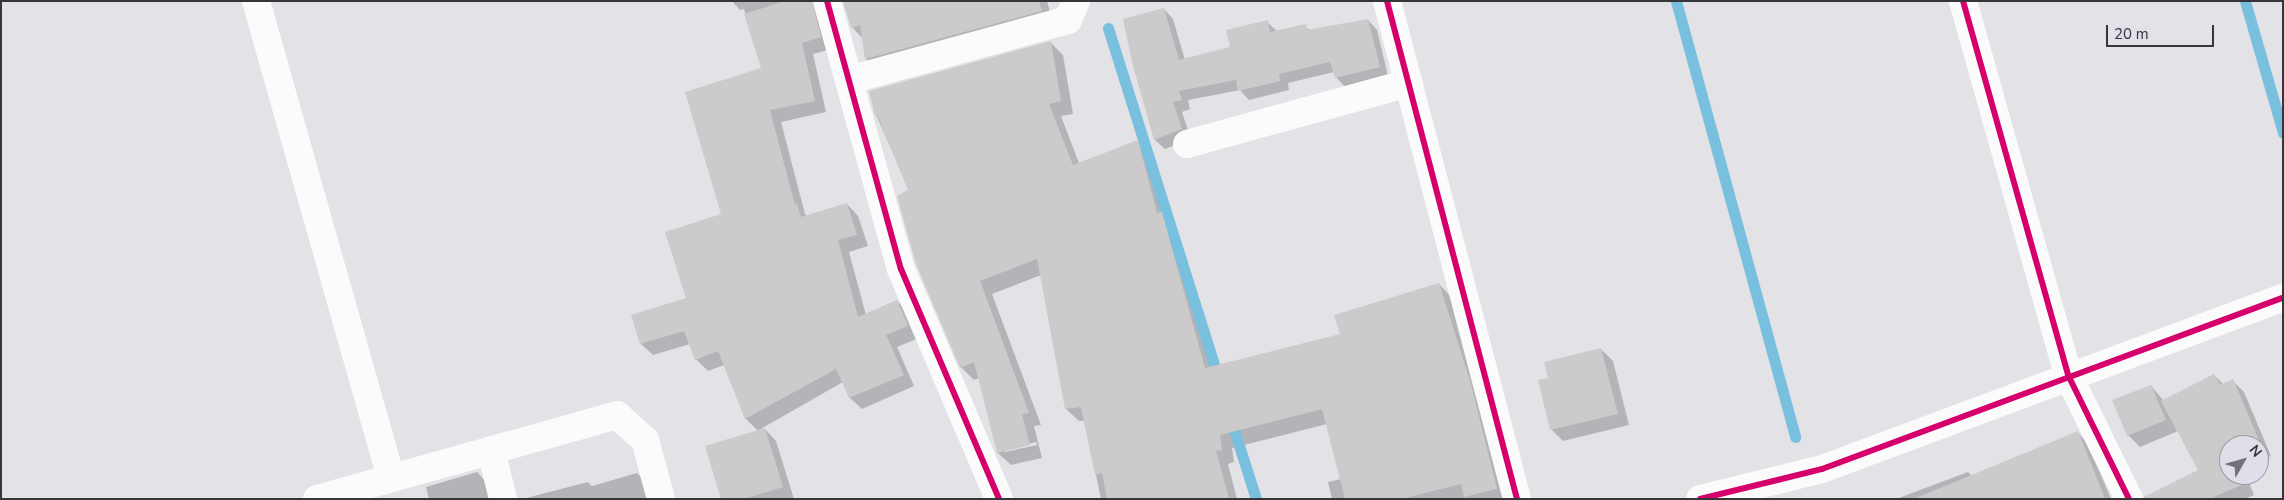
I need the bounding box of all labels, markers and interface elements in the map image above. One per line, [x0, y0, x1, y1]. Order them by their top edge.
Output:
scale bar [2109, 15, 2216, 47]
text: 20 m [2114, 24, 2149, 44]
north arrow [2219, 435, 2269, 485]
text: N [2245, 441, 2266, 461]

